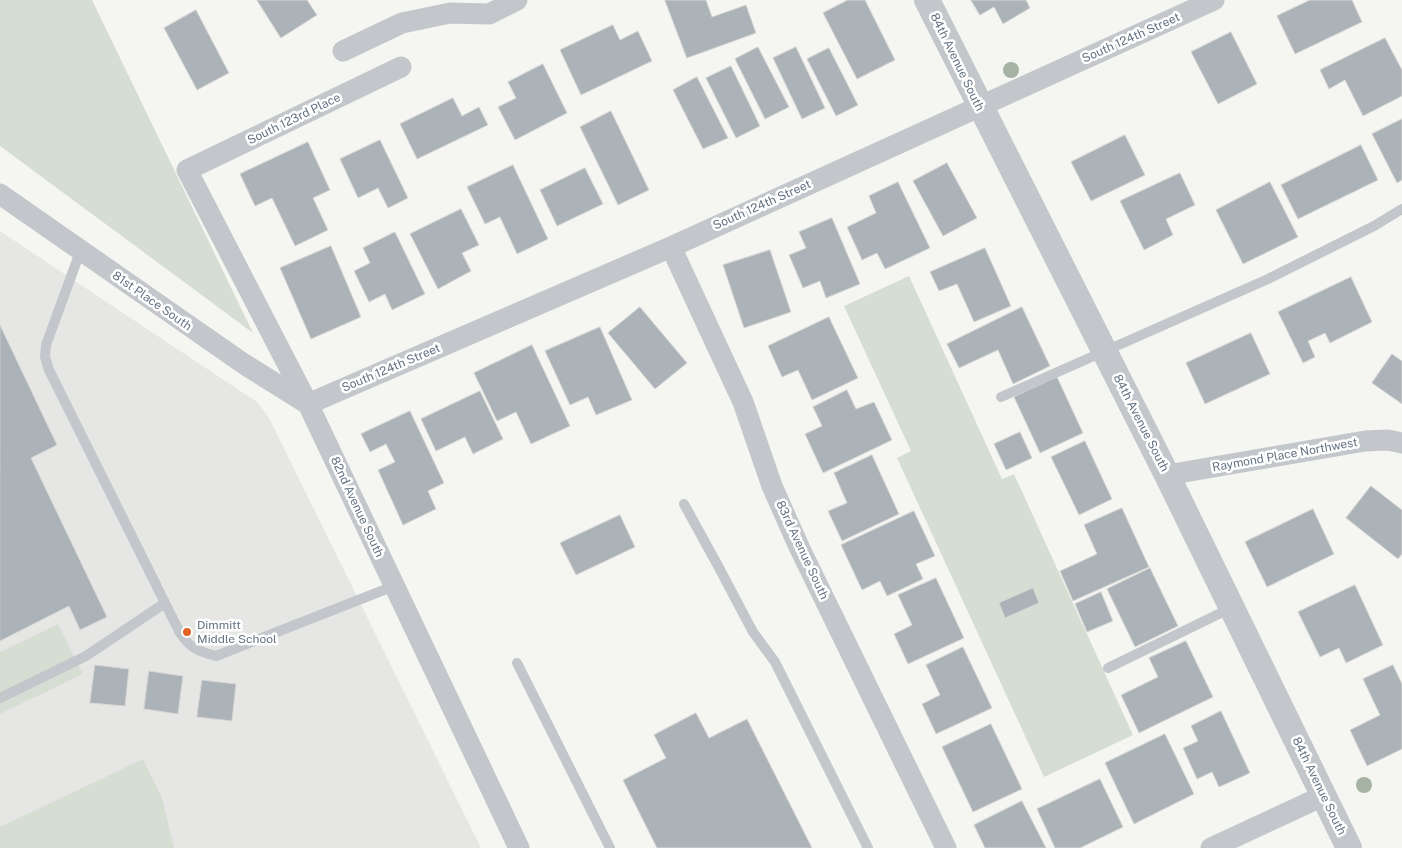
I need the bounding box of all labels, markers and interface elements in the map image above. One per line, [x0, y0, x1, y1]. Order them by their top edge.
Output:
street label: South 124th Street [1080, 10, 1182, 66]
street label: 84th Avenue South [927, 11, 987, 113]
street label: South 123rd Place [245, 90, 343, 148]
street label: South 124th Street [711, 177, 813, 233]
street label: 81st Place South [110, 268, 194, 334]
street label: South 124th Street [340, 341, 442, 395]
street label: 84th Avenue South [1110, 372, 1172, 474]
street label: Raymond Place Northwest [1211, 435, 1359, 475]
street label: 82nd Avenue South [327, 454, 387, 560]
street label: 83rd Avenue South [773, 498, 831, 602]
place label: Dimmitt Middle School [197, 618, 277, 646]
marker: Dimmitt Middle School [181, 626, 193, 638]
street label: 84th Avenue South [1289, 735, 1349, 837]

